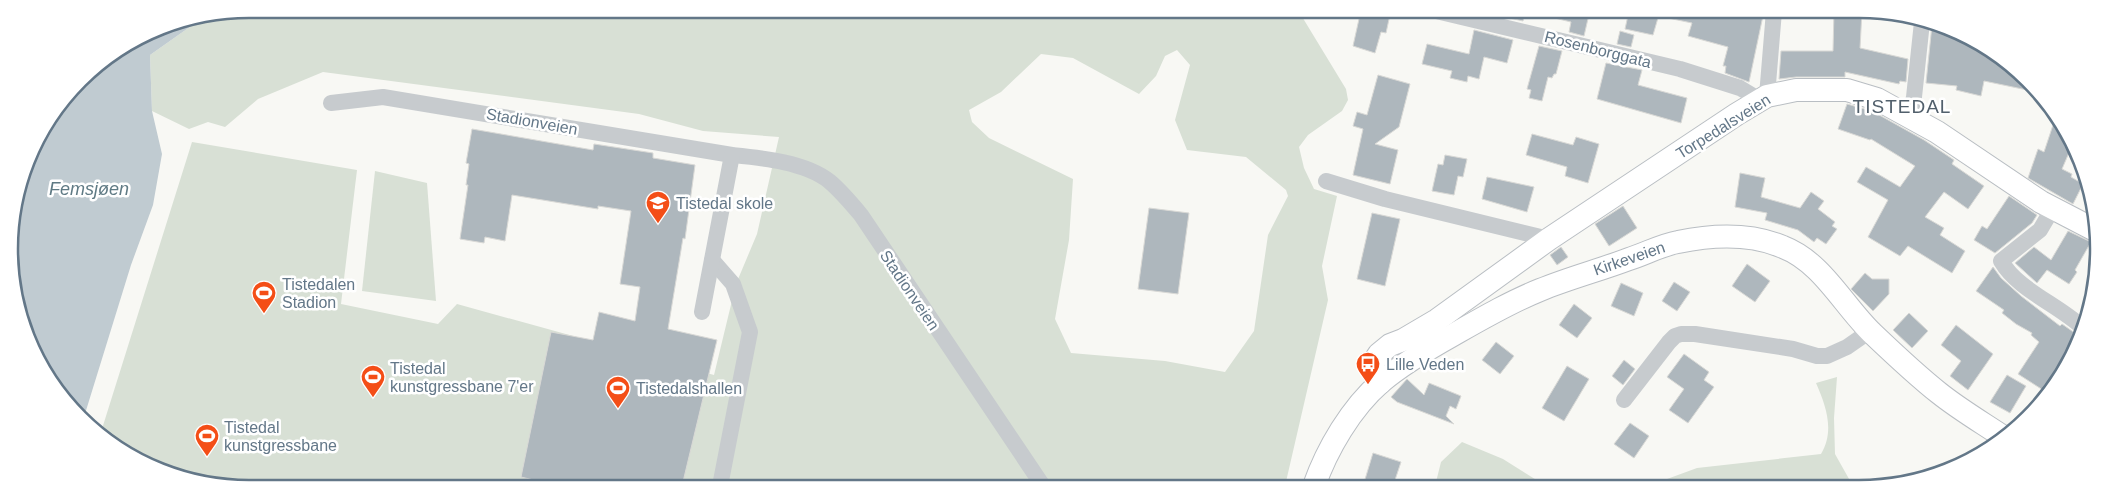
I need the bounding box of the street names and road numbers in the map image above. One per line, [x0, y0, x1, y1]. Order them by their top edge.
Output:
street label: Rosenborggata [1543, 28, 1653, 71]
street label: Torpedalsveien [1673, 91, 1773, 162]
street label: Stadionveien [485, 105, 579, 138]
street label: Kirkeveien [1591, 238, 1667, 279]
street label: Stadionveien [877, 247, 942, 333]

